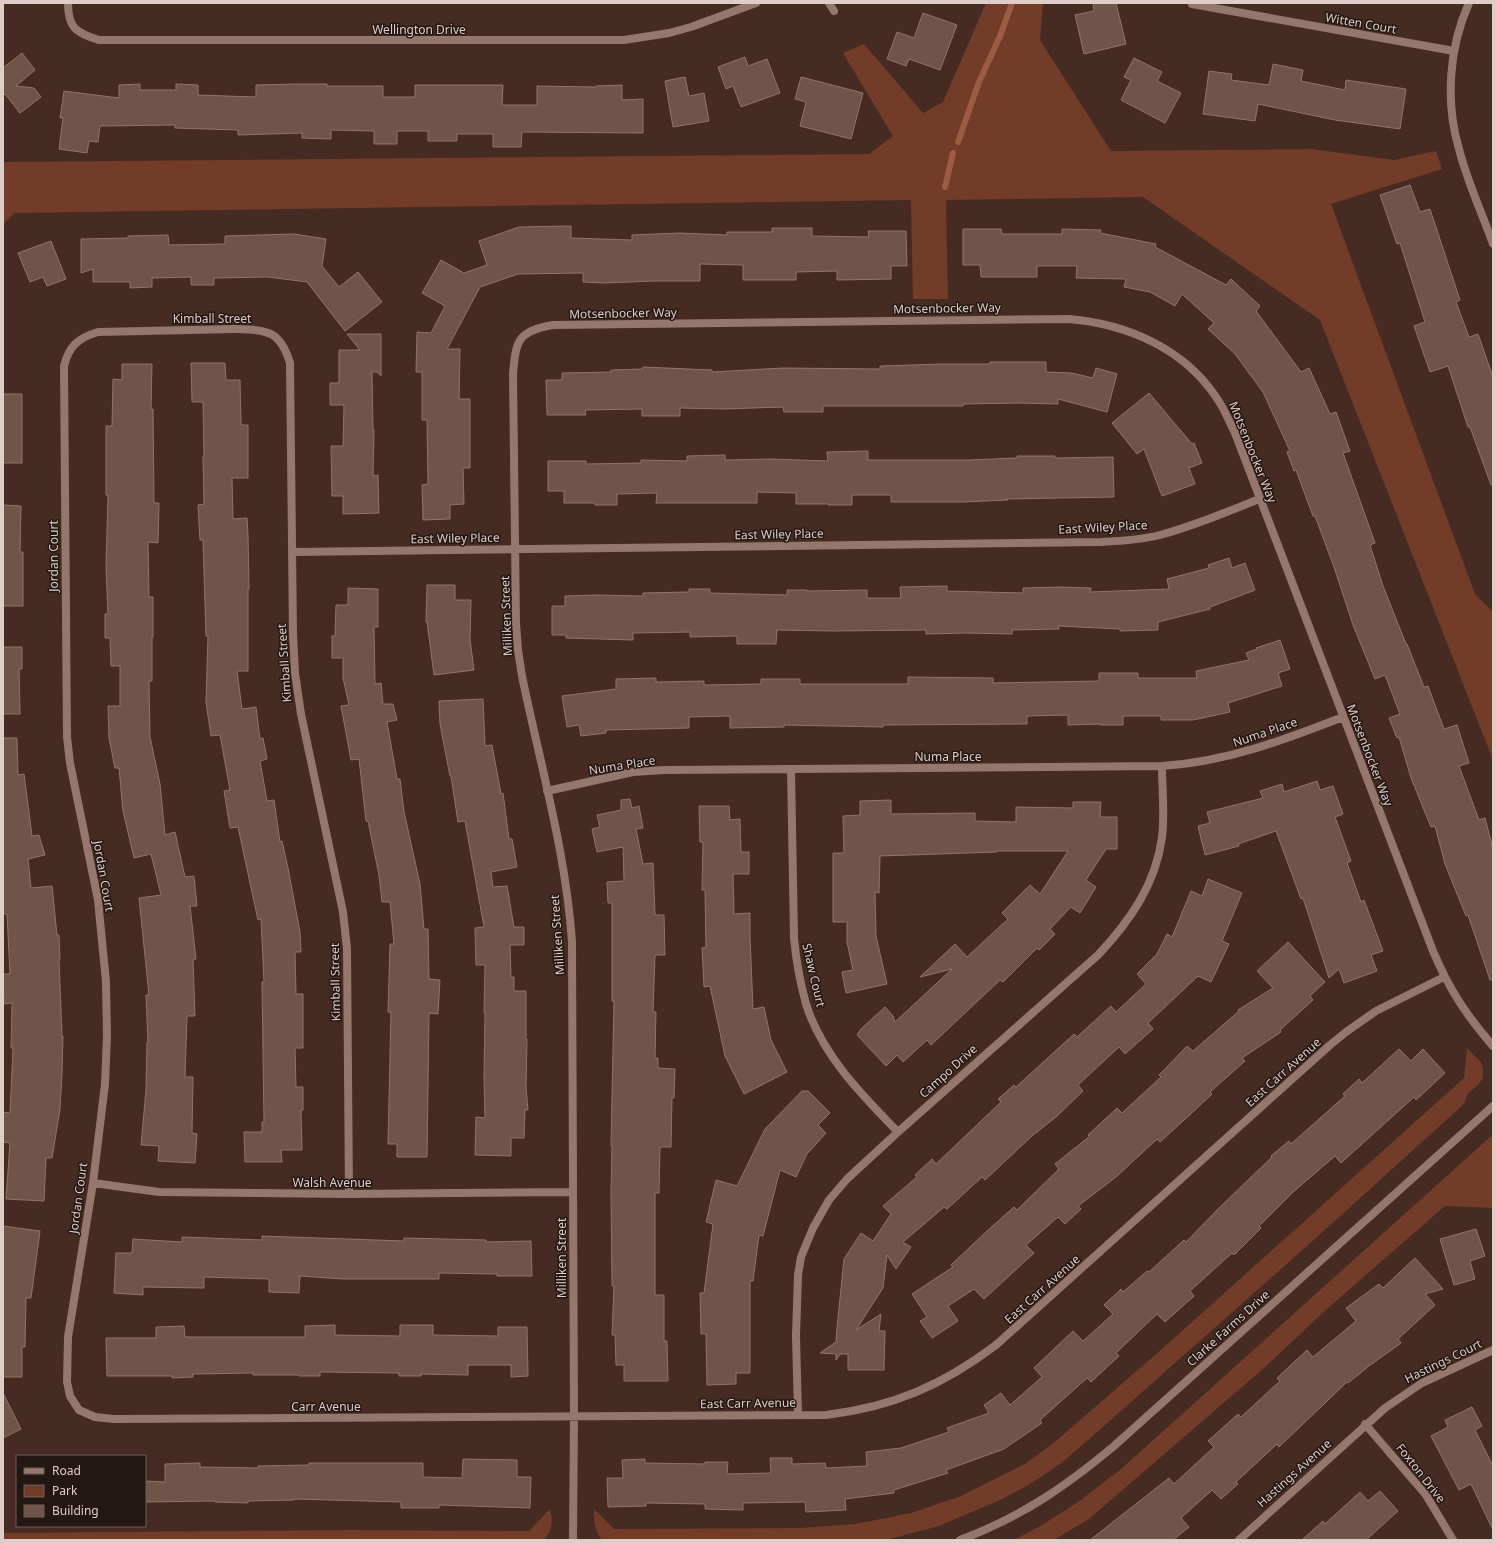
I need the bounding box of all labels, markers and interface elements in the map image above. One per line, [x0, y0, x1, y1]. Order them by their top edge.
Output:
street label: Witten Court [1324, 8, 1398, 38]
street label: Wellington Drive [372, 21, 466, 38]
street label: Motsenbocker Way [893, 299, 1002, 317]
street label: Motsenbocker Way [569, 304, 678, 322]
street label: Kimball Street [173, 310, 252, 327]
street label: Motsenbocker Way [1225, 399, 1281, 506]
street label: East Wiley Place [1058, 516, 1148, 538]
street label: Jordan Court [45, 520, 62, 593]
street label: East Wiley Place [734, 525, 824, 543]
street label: East Wiley Place [410, 529, 500, 547]
street label: Milliken Street [496, 575, 516, 657]
street label: Kimball Street [273, 623, 295, 703]
street label: Motsenbocker Way [1343, 702, 1398, 809]
street label: Numa Place [1230, 713, 1300, 751]
street label: Numa Place [914, 748, 982, 765]
street label: Numa Place [587, 751, 657, 779]
street label: Jordan Court [89, 838, 119, 913]
street label: Milliken Street [546, 894, 568, 976]
street label: Shaw Court [798, 941, 830, 1009]
street label: Kimball Street [326, 942, 344, 1021]
street label: East Carr Avenue [1242, 1033, 1325, 1110]
street label: Campo Drive [915, 1040, 981, 1102]
street label: Jordan Court [64, 1161, 91, 1236]
street label: Walsh Avenue [292, 1174, 372, 1191]
street label: Milliken Street [553, 1217, 570, 1298]
street label: East Carr Avenue [1001, 1250, 1084, 1327]
street label: Clarke Farms Drive [1183, 1286, 1273, 1370]
street label: Hastings Court [1402, 1335, 1485, 1387]
street label: East Carr Avenue [700, 1394, 796, 1412]
street label: Carr Avenue [291, 1398, 361, 1415]
street label: Hastings Avenue [1253, 1435, 1335, 1511]
street label: Foxton Drive [1392, 1440, 1450, 1507]
legend [16, 1455, 146, 1527]
text: Road [52, 1462, 81, 1479]
text: Park [52, 1482, 78, 1499]
text: Building [52, 1502, 99, 1519]

